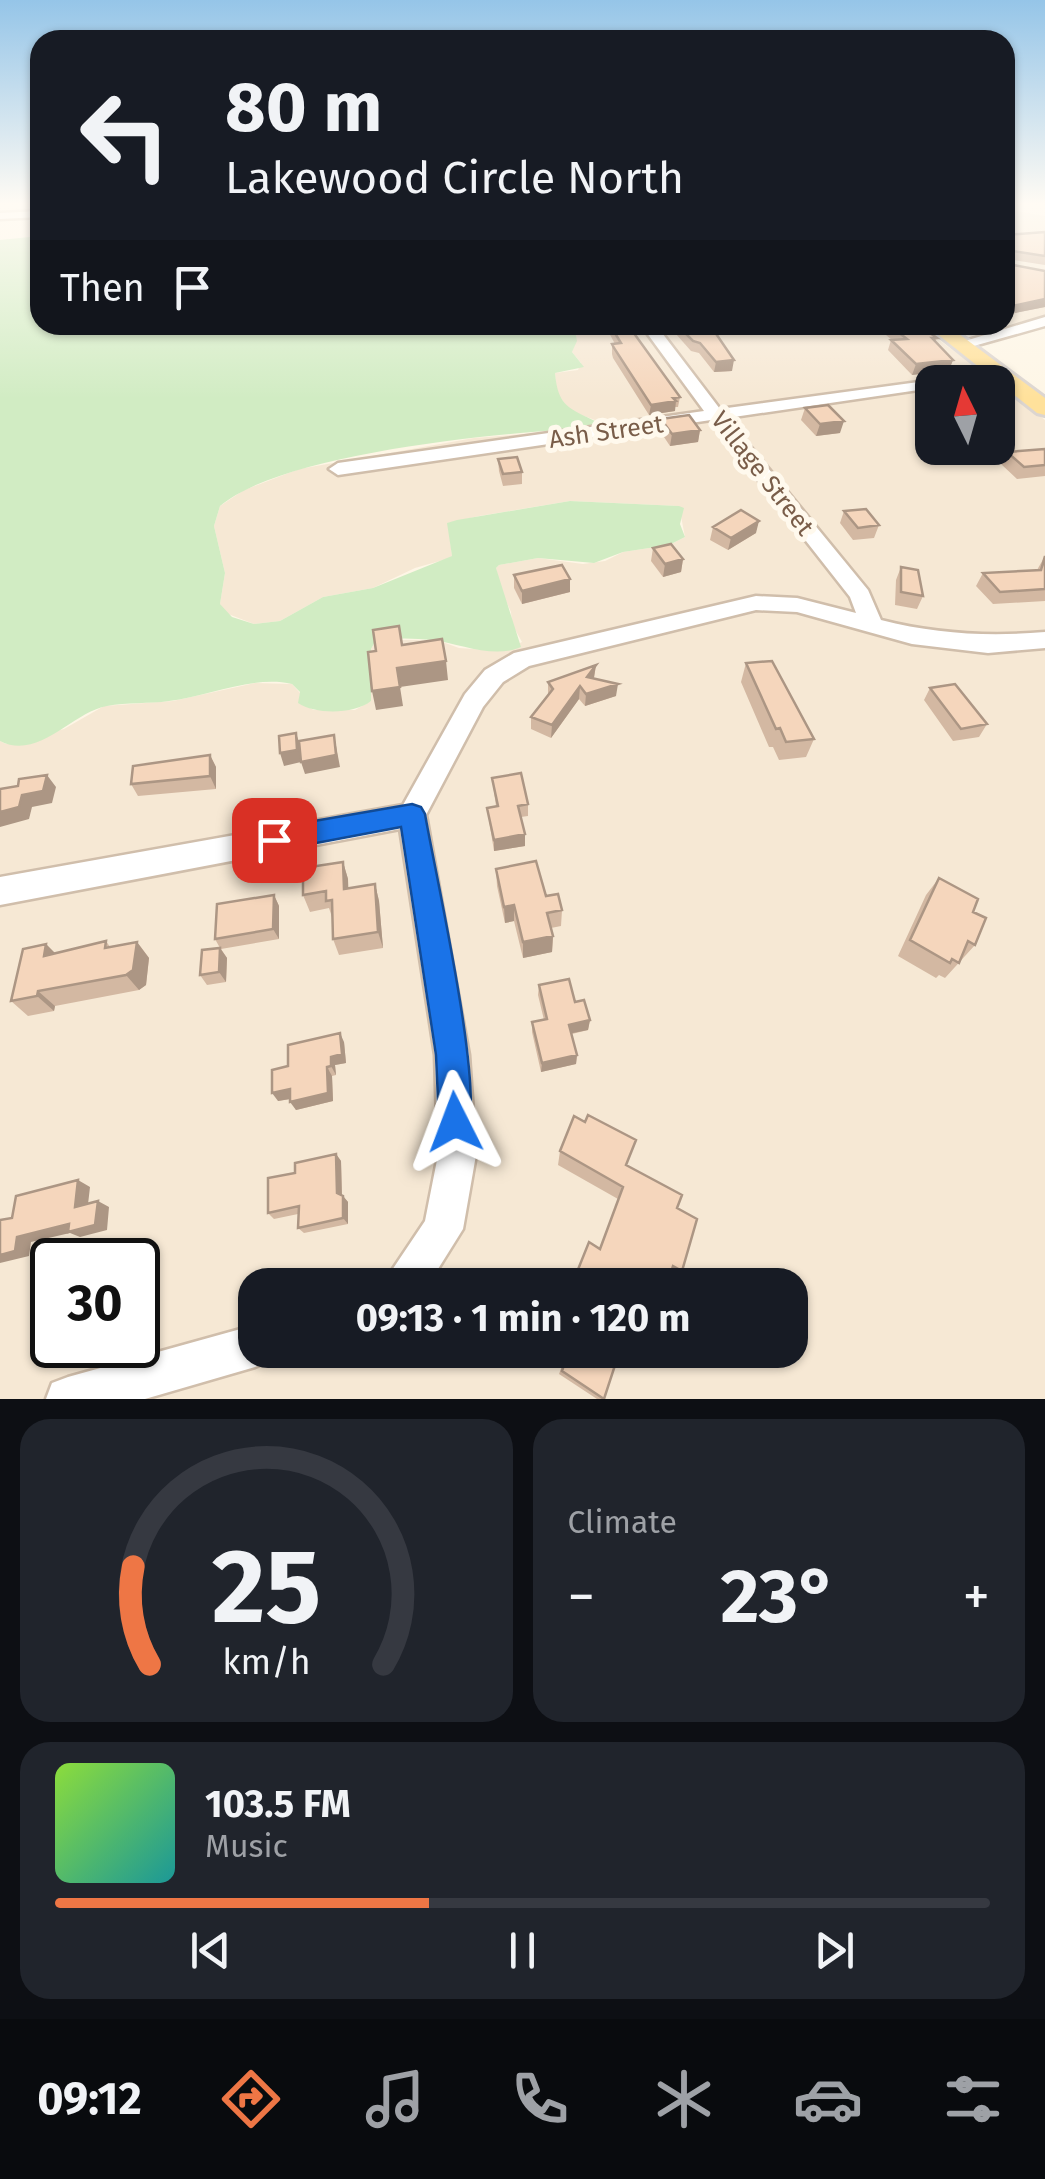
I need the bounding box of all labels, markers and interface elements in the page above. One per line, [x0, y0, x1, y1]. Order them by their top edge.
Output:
text: 80 m [225, 66, 382, 150]
icon: left [60, 70, 190, 200]
text: Lakewood Circle North [225, 151, 684, 205]
icon: arrive [165, 260, 220, 315]
text: Then [60, 265, 145, 311]
north arrow [915, 365, 1015, 465]
map controls [915, 365, 1015, 465]
street label: Village Street [704, 405, 821, 543]
street label: Ash Street [547, 409, 666, 455]
pin [232, 798, 317, 883]
icon: arrive [247, 813, 302, 868]
position arrow [403, 1070, 507, 1174]
speed limit sign: 30 [30, 1238, 160, 1368]
text: 09:13 · 1 min · 120 m [356, 1295, 690, 1341]
text: Climate [568, 1503, 677, 1541]
text: 25 [211, 1525, 321, 1650]
text: 23° [721, 1552, 837, 1642]
text: − [568, 1564, 595, 1630]
text: + [963, 1564, 990, 1630]
text: km/h [222, 1641, 310, 1683]
text: 103.5 FM [205, 1781, 351, 1827]
text: Music [205, 1827, 288, 1865]
icon: previous [183, 1923, 238, 1978]
icon: pause [495, 1923, 550, 1978]
icon: next [807, 1923, 862, 1978]
icon: directions [216, 2064, 286, 2134]
icon: music [360, 2064, 430, 2134]
icon: phone [505, 2064, 575, 2134]
icon: climate [649, 2064, 719, 2134]
icon: car [793, 2064, 863, 2134]
icon: filters [938, 2064, 1008, 2134]
text: 09:12 [37, 2072, 142, 2126]

